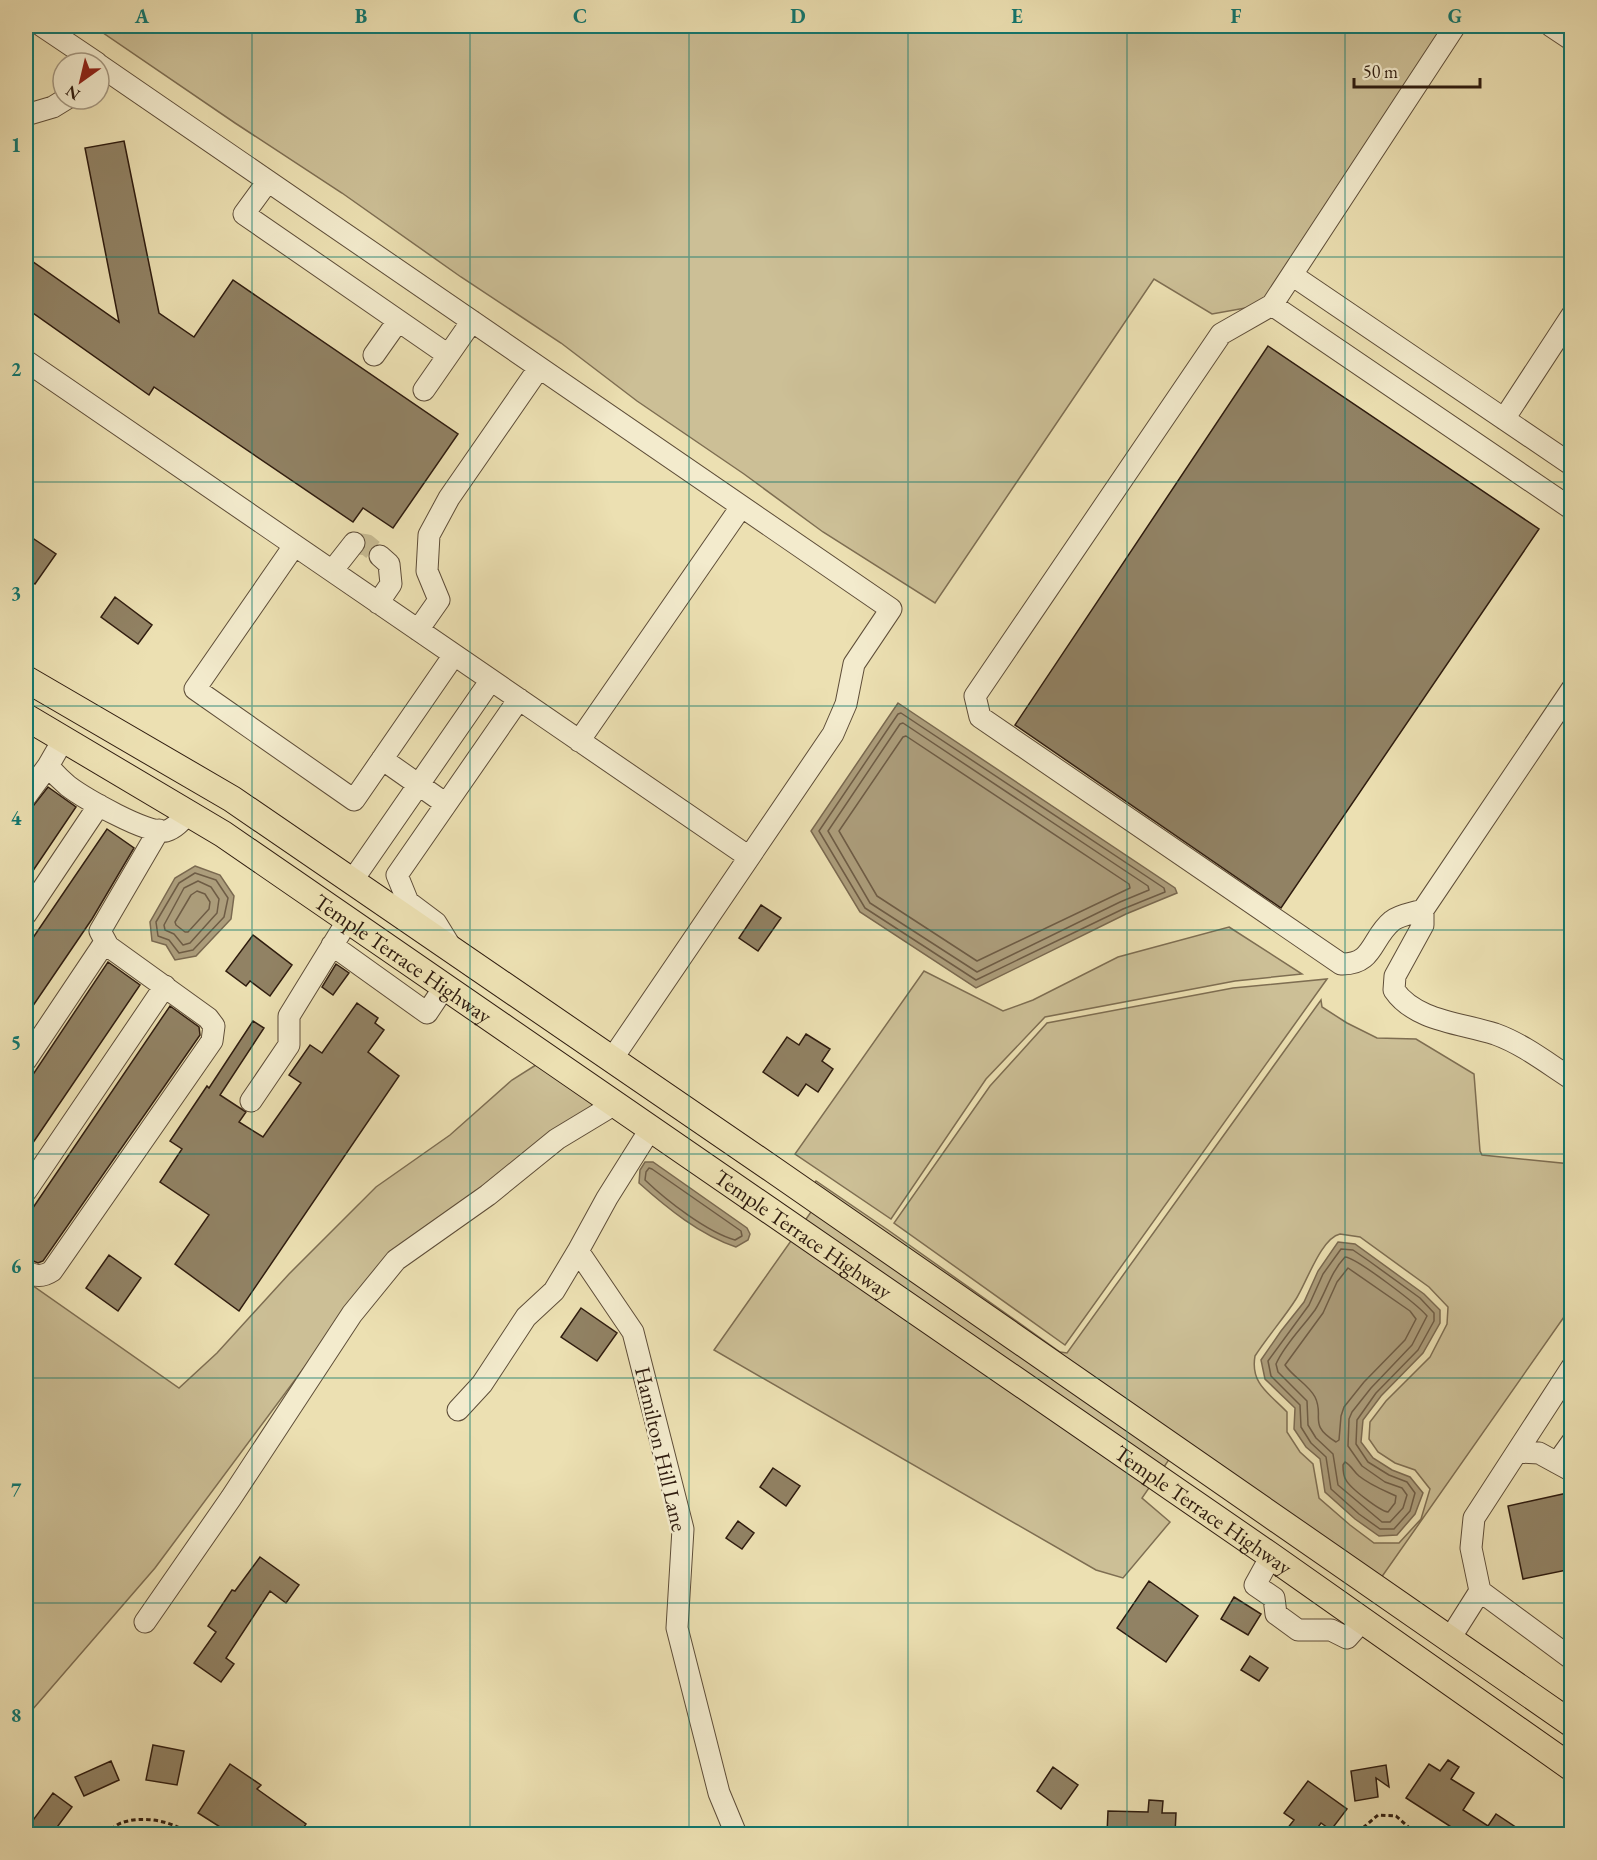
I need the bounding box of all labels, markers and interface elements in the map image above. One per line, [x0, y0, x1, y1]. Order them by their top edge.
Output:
text: A [134, 3, 150, 29]
text: B [355, 3, 367, 29]
text: C [573, 3, 587, 29]
text: D [790, 3, 806, 29]
text: E [1011, 3, 1023, 29]
text: F [1231, 3, 1242, 29]
text: G [1448, 3, 1462, 29]
north arrow [51, 51, 111, 111]
scale bar [1354, 51, 1480, 89]
text: 50 m [1363, 60, 1398, 83]
text: N [62, 81, 84, 105]
text: 1 [11, 132, 21, 158]
text: 2 [11, 356, 22, 382]
text: 3 [11, 580, 21, 606]
text: 4 [11, 805, 22, 831]
street label: Temple Terrace Highway [309, 887, 498, 1030]
text: 5 [11, 1029, 21, 1055]
street label: Temple Terrace Highway [709, 1162, 898, 1306]
text: 6 [11, 1253, 22, 1279]
street label: Hamilton Hill Lane [628, 1364, 694, 1535]
street label: Temple Terrace Highway [1109, 1438, 1299, 1581]
text: 7 [11, 1477, 22, 1503]
text: 8 [11, 1702, 21, 1728]

